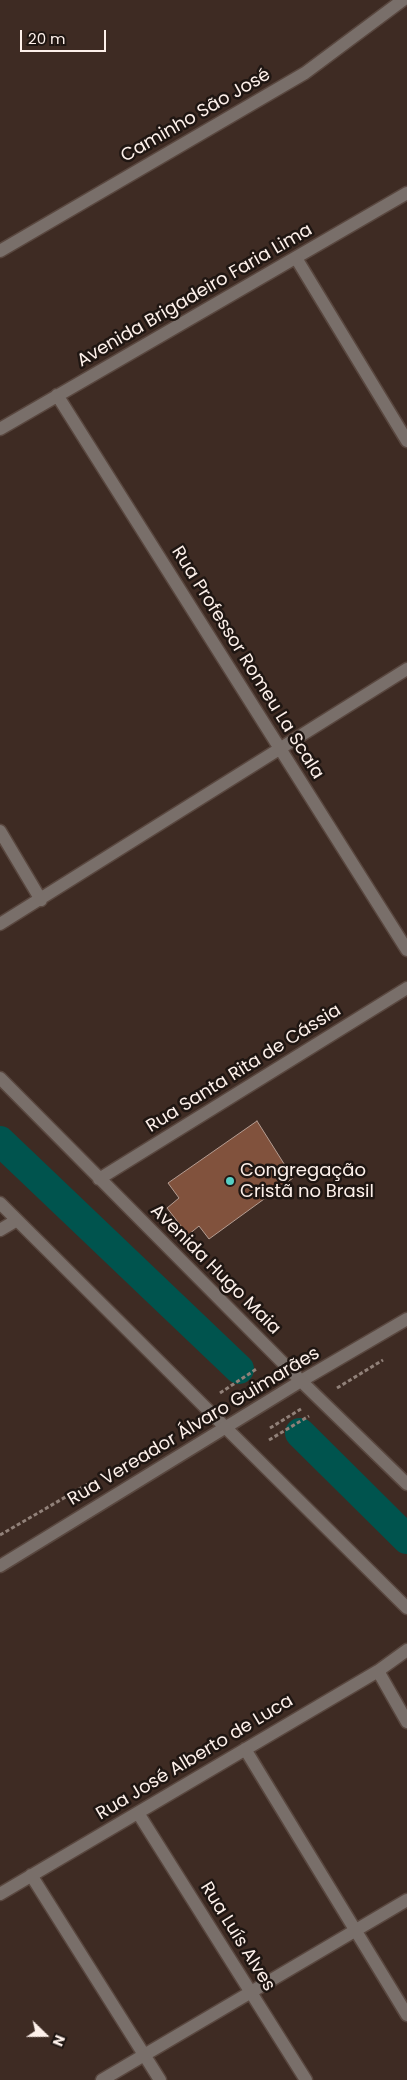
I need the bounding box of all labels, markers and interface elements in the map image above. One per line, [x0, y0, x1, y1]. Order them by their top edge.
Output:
scale bar [22, 20, 109, 52]
text: 20 m [28, 28, 66, 49]
street label: Caminho São José [117, 64, 275, 168]
street label: Avenida Brigadeiro Faria Lima [74, 220, 316, 372]
street label: Rua Professor Romeu La Scala [166, 543, 328, 783]
street label: Rua Santa Rita de Cássia [143, 1000, 345, 1138]
place label: Congregação Cristã no Brasil [240, 1160, 374, 1202]
marker: Congregação Cristã no Brasil [224, 1175, 236, 1187]
street label: Avenida Hugo Maia [145, 1200, 285, 1340]
street label: Rua Vereador Álvaro Guimarães [64, 1343, 324, 1511]
street label: Rua José Alberto de Luca [93, 1691, 297, 1825]
street label: Rua Luís Alves [195, 1878, 279, 1996]
north arrow [20, 2010, 70, 2060]
text: N [48, 2032, 70, 2049]

